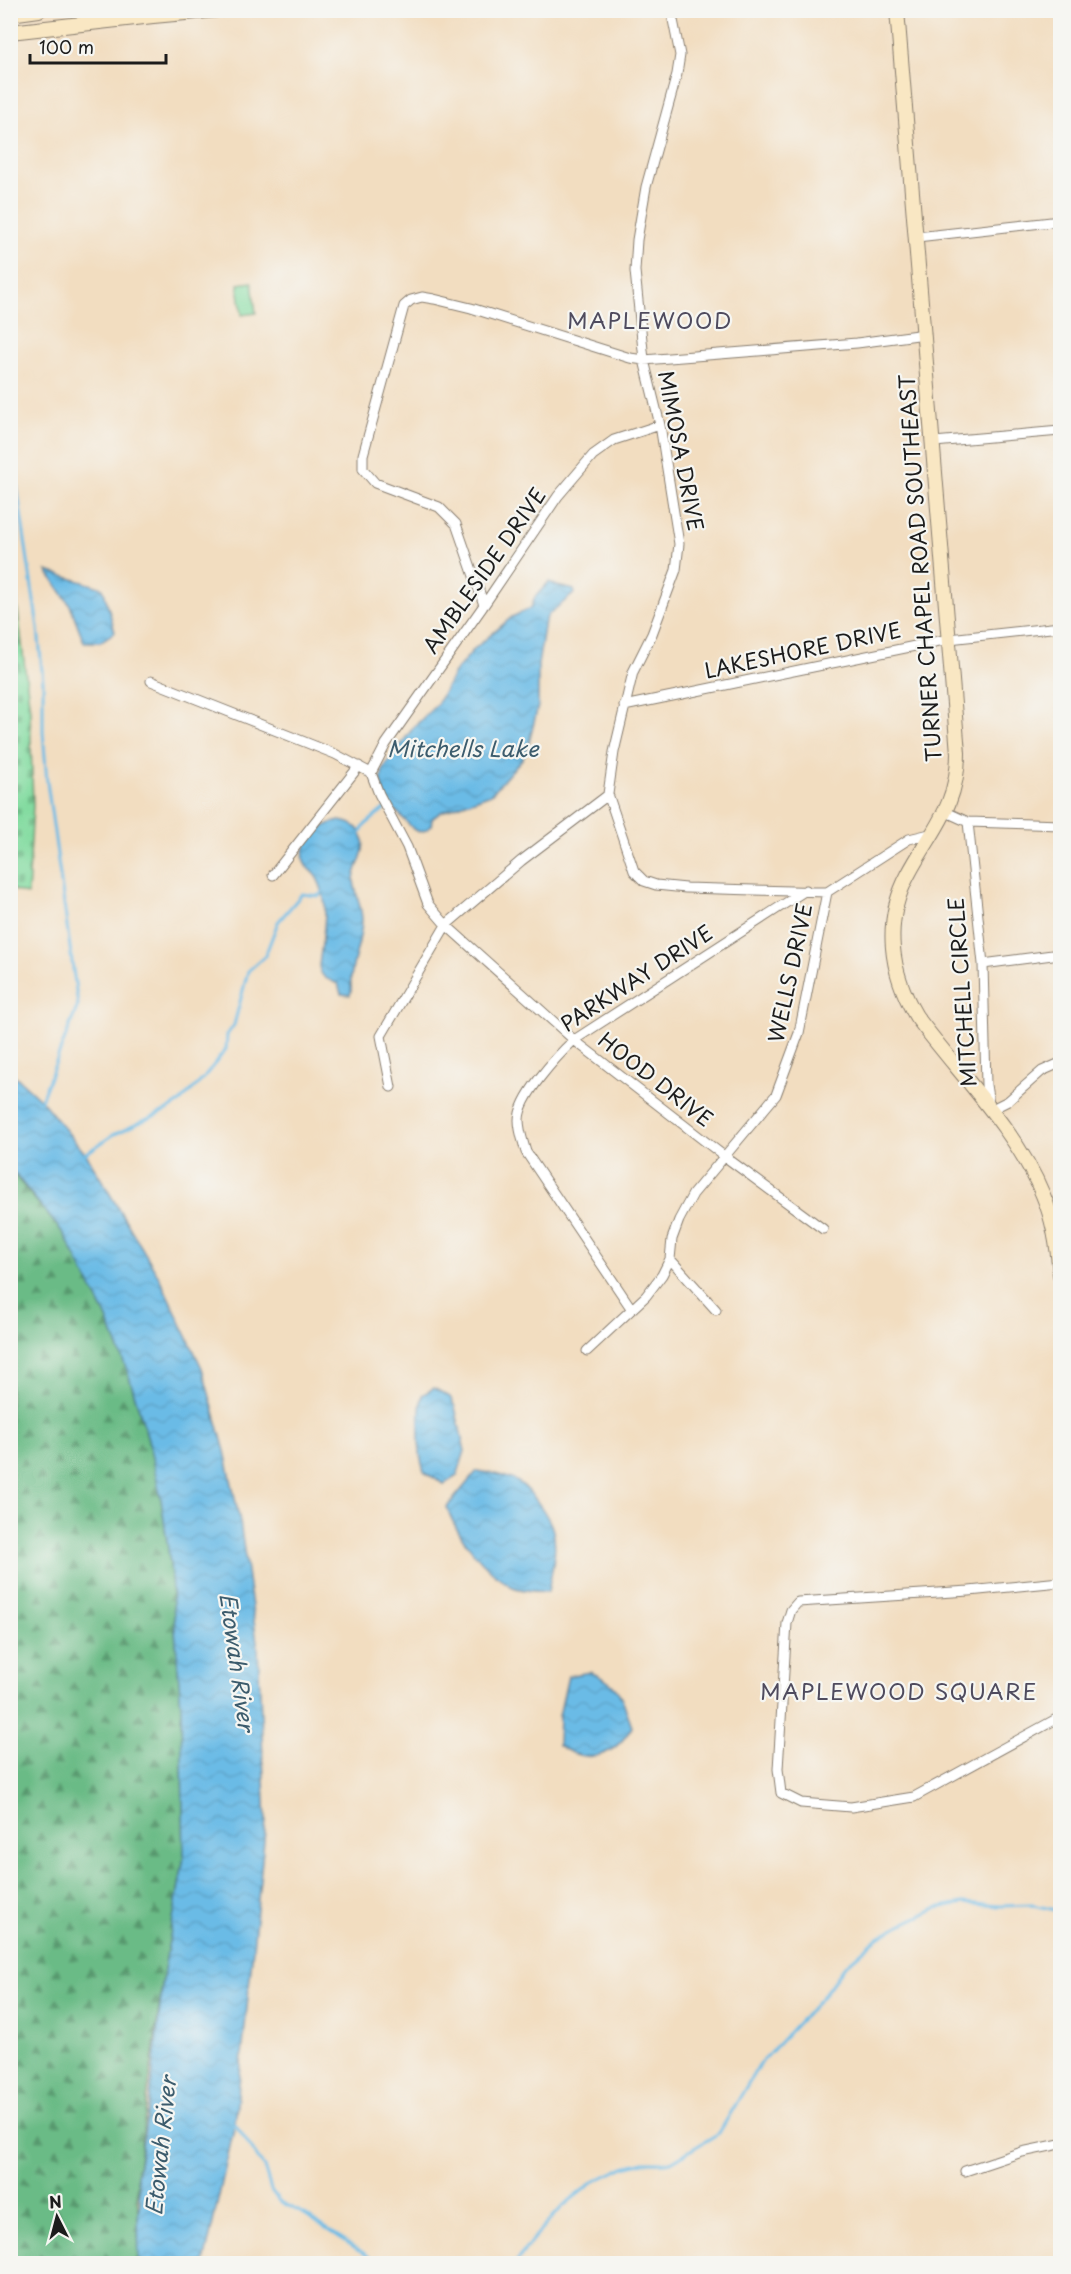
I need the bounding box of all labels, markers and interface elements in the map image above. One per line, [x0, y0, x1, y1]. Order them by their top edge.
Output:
scale bar [30, 27, 166, 65]
text: 100 m [39, 33, 94, 60]
district label: MAPLEWOOD [567, 303, 733, 336]
street label: MIMOSA DRIVE [651, 368, 713, 533]
street label: TURNER CHAPEL ROAD SOUTHEAST [889, 373, 949, 763]
street label: AMBLESIDE DRIVE [414, 480, 553, 659]
street label: LAKESHORE DRIVE [701, 613, 904, 686]
water label: Mitchells Lake [387, 731, 540, 764]
street label: MITCHELL CIRCLE [938, 896, 984, 1088]
street label: WELLS DRIVE [759, 900, 819, 1045]
street label: PARKWAY DRIVE [553, 916, 718, 1039]
street label: HOOD DRIVE [592, 1023, 720, 1134]
water label: Etowah River [212, 1591, 265, 1736]
district label: MAPLEWOOD SQUARE [760, 1674, 1038, 1707]
water label: Etowah River [136, 2072, 184, 2217]
north arrow [27, 2187, 87, 2247]
text: N [48, 2188, 63, 2214]

